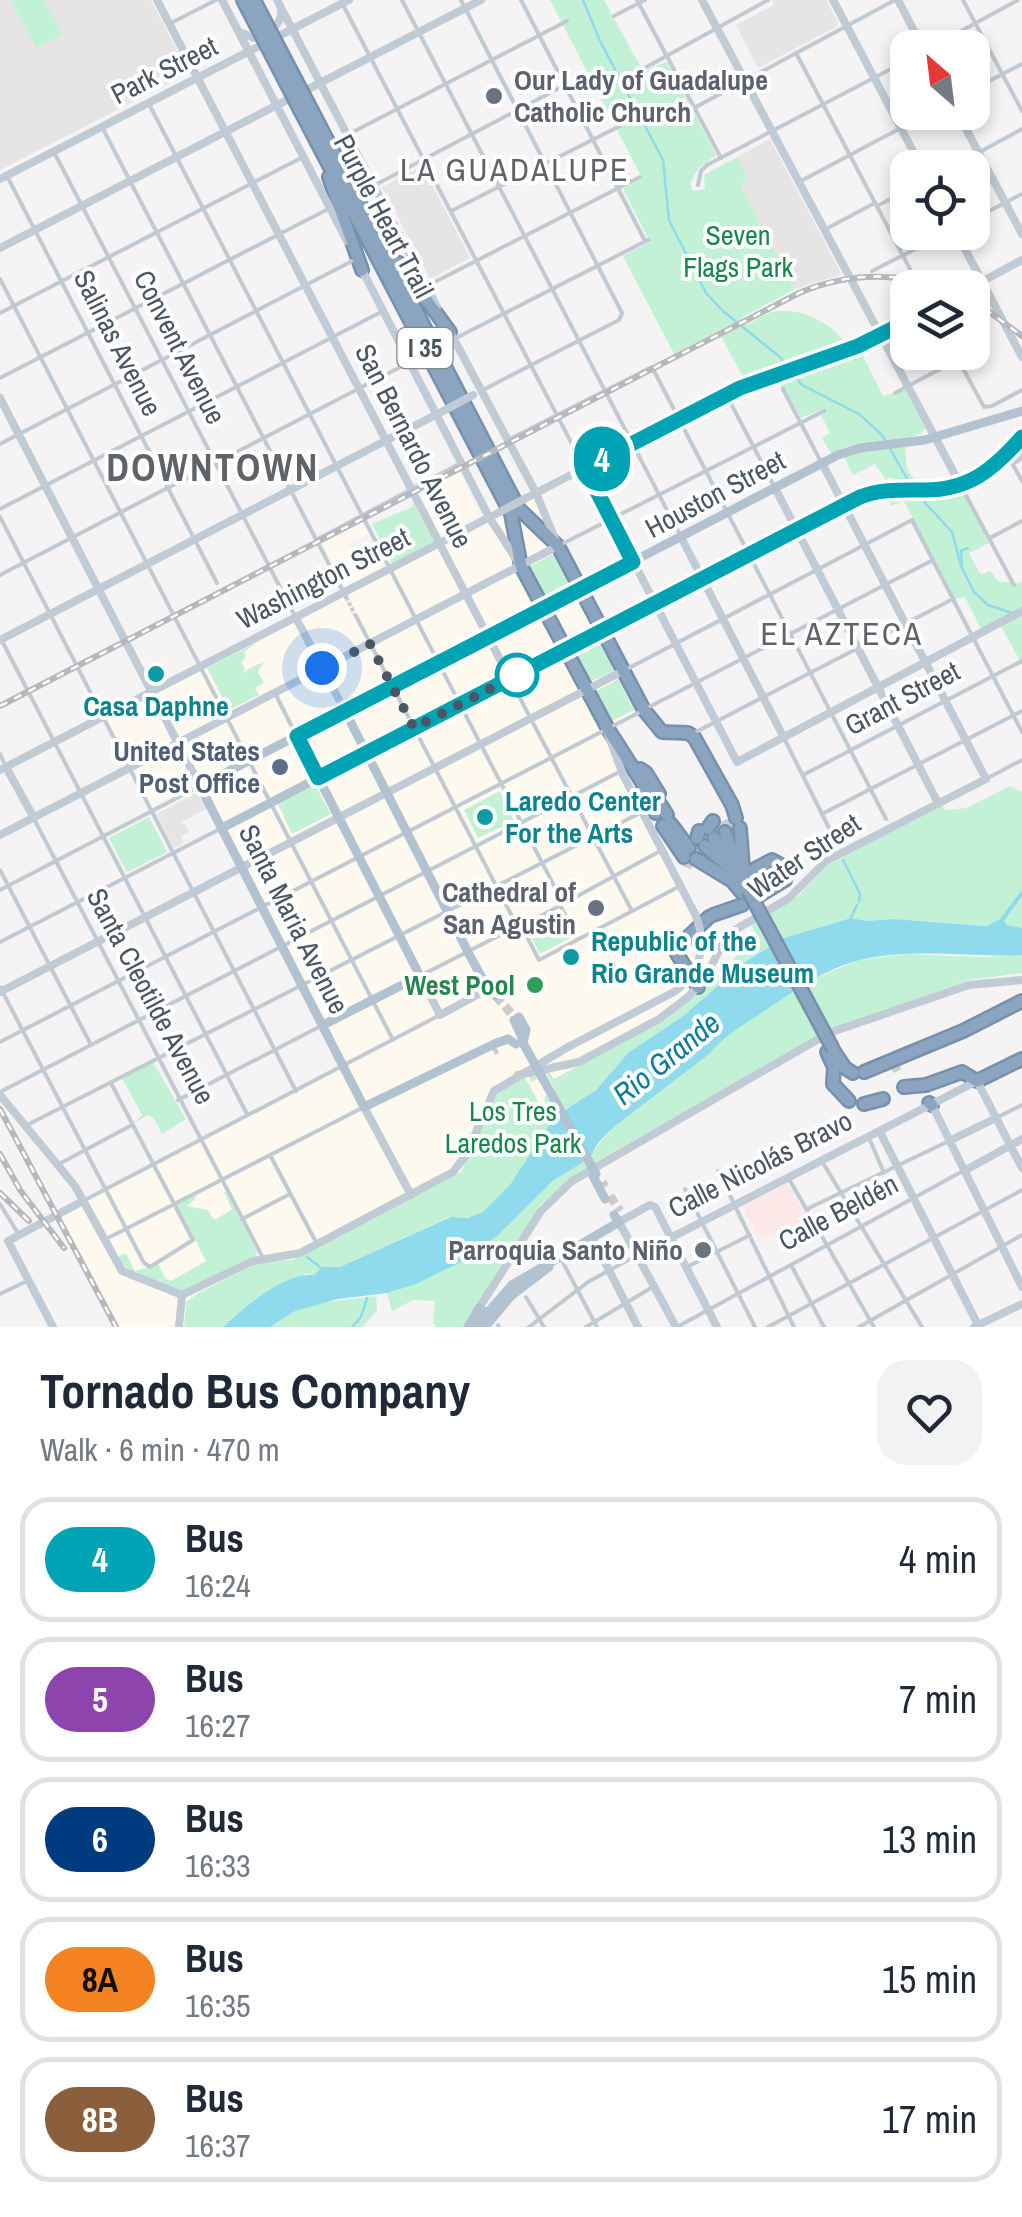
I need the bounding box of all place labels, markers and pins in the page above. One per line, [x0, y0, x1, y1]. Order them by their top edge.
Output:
place label: Our Lady of Guadalupe Catholic Church [514, 61, 768, 131]
marker: Our Lady of Guadalupe Catholic Church [483, 85, 505, 107]
unlabelled marker [496, 654, 538, 696]
marker: Casa Daphne [145, 663, 167, 685]
place label: Casa Daphne [83, 687, 229, 725]
place label: United States Post Office [113, 732, 260, 802]
marker: United States Post Office [269, 756, 291, 778]
place label: Laredo Center For the Arts [505, 782, 661, 852]
marker: Laredo Center For the Arts [474, 806, 496, 828]
place label: Cathedral of San Agustin [442, 873, 576, 943]
marker: Cathedral of San Agustin [585, 897, 607, 919]
place label: Republic of the Rio Grande Museum [591, 922, 814, 992]
marker: Republic of the Rio Grande Museum [560, 946, 582, 968]
place label: West Pool [404, 966, 515, 1004]
marker: West Pool [524, 974, 546, 996]
place label: Parroquia Santo Niño [448, 1231, 683, 1269]
marker: Parroquia Santo Niño [692, 1239, 714, 1261]

